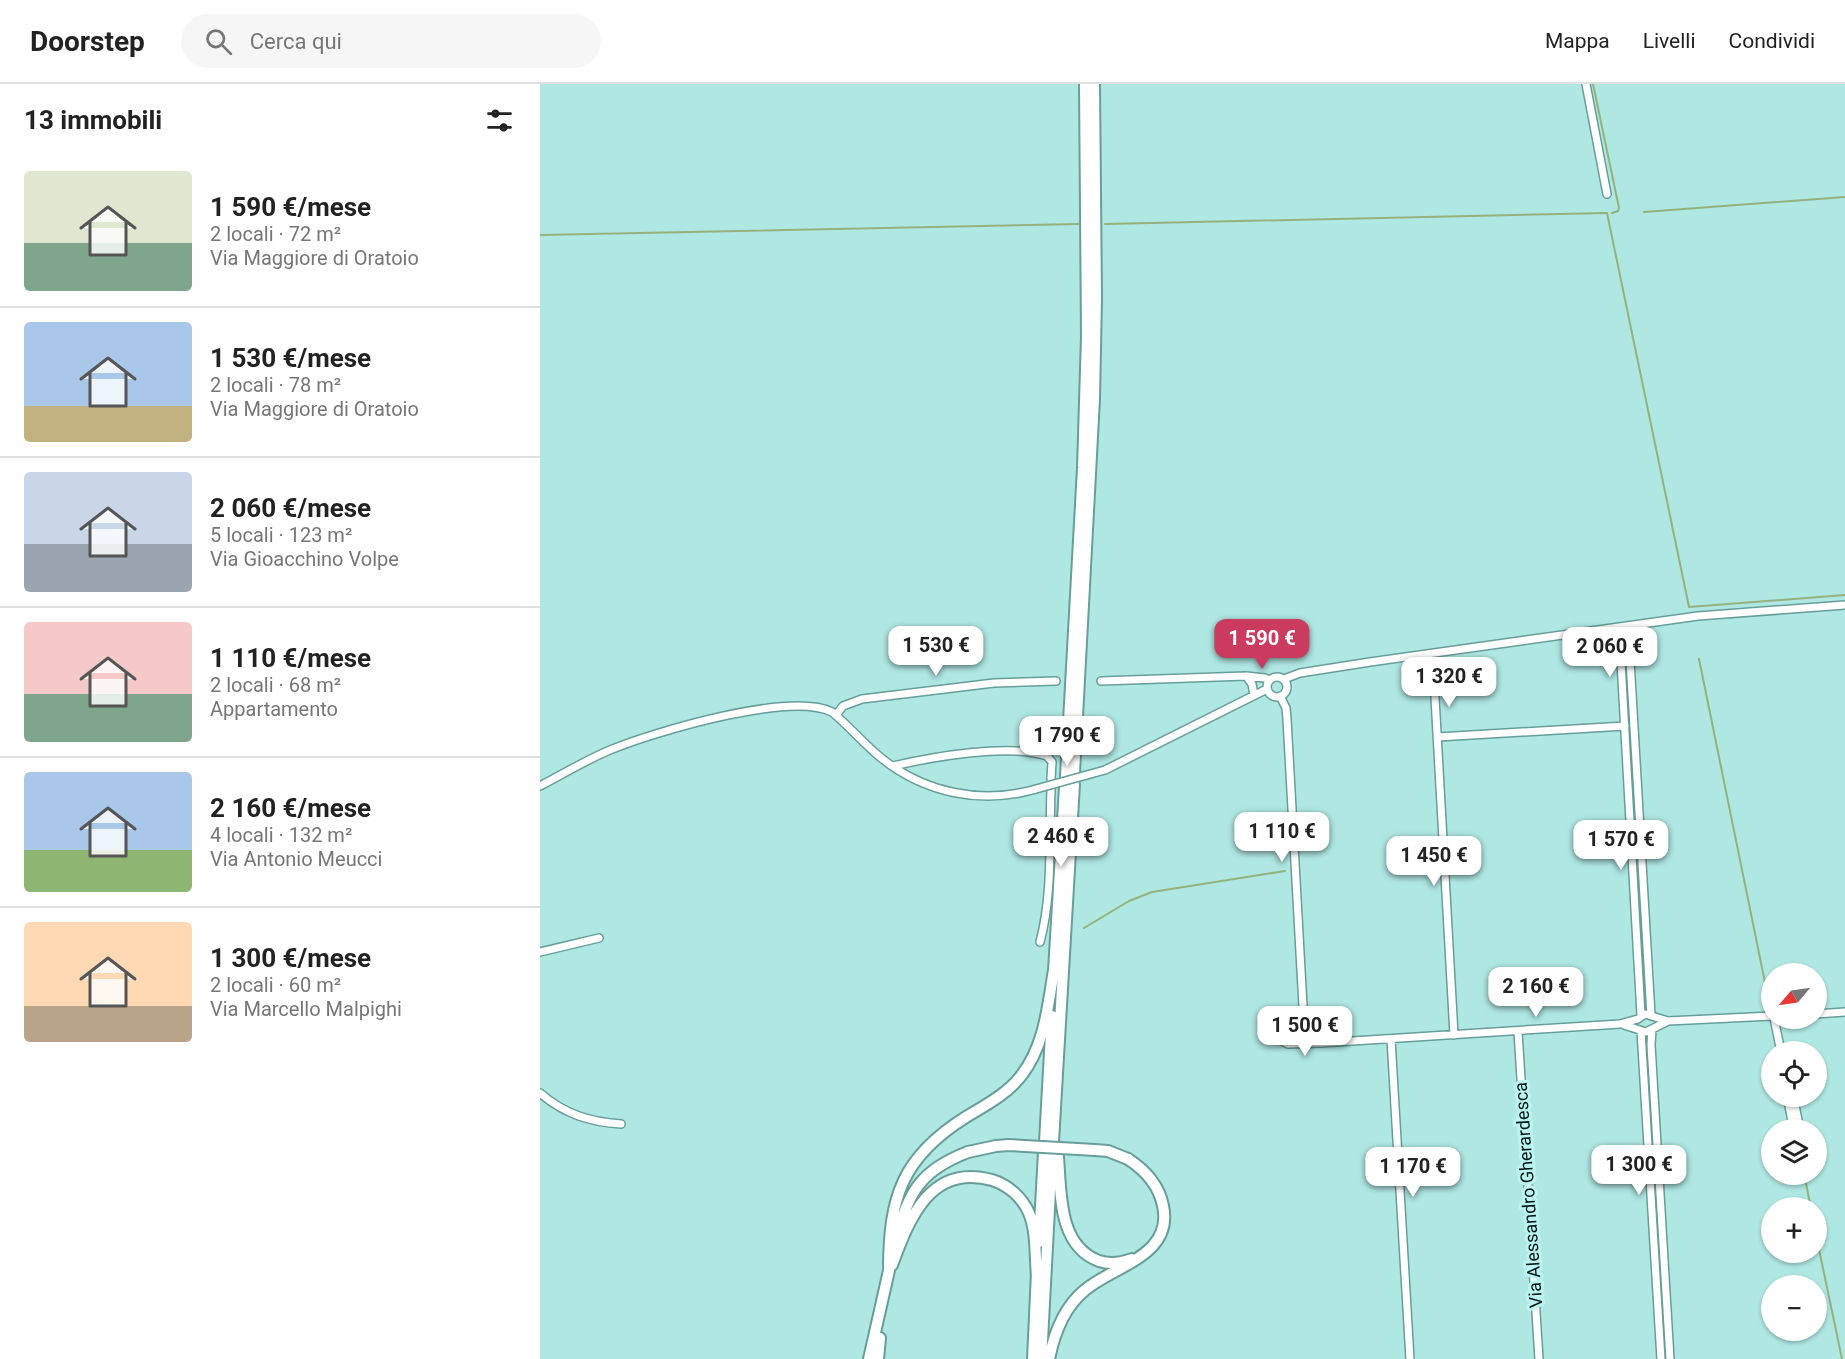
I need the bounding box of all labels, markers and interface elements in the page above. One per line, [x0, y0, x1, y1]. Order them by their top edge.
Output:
search box [181, 14, 601, 68]
text: Doorstep [30, 25, 145, 58]
icon: search [202, 25, 235, 58]
text: Cerca qui [250, 29, 342, 54]
text: Mappa [1545, 29, 1610, 53]
text: Livelli [1643, 29, 1696, 53]
text: Condividi [1729, 29, 1815, 53]
icon: filters [483, 104, 516, 137]
text: 13 immobili [24, 105, 162, 135]
text: 1 590 €/mese [210, 192, 371, 222]
icon: home [72, 195, 144, 267]
text: 2 locali · 72 m² [210, 222, 341, 246]
text: Via Maggiore di Oratoio [210, 246, 419, 270]
text: 1 530 €/mese [210, 343, 371, 373]
icon: home [72, 346, 144, 418]
text: 2 locali · 78 m² [210, 373, 341, 397]
text: Via Maggiore di Oratoio [210, 397, 419, 421]
text: 2 060 €/mese [210, 493, 371, 523]
icon: home [72, 496, 144, 568]
text: 5 locali · 123 m² [210, 523, 352, 547]
text: Via Gioacchino Volpe [210, 547, 399, 571]
pin: 1 590 € [1207, 619, 1317, 670]
pin: 1 530 € [881, 626, 991, 677]
text: 1 590 € [1228, 626, 1296, 650]
pin: 2 060 € [1555, 627, 1665, 678]
text: 1 530 € [902, 633, 970, 657]
text: 2 060 € [1576, 634, 1644, 658]
text: 1 110 €/mese [210, 643, 371, 673]
icon: home [72, 646, 144, 718]
pin: 1 320 € [1394, 657, 1504, 708]
text: 1 320 € [1415, 664, 1483, 688]
text: 2 locali · 68 m² [210, 673, 341, 697]
text: Appartamento [210, 697, 338, 721]
pin: 1 790 € [1012, 716, 1122, 767]
text: 1 790 € [1033, 723, 1101, 747]
text: 2 160 €/mese [210, 793, 371, 823]
icon: home [72, 796, 144, 868]
pin: 1 110 € [1227, 812, 1337, 863]
pin: 2 460 € [1006, 817, 1116, 868]
text: 1 110 € [1248, 819, 1316, 843]
pin: 1 570 € [1566, 820, 1676, 871]
text: 4 locali · 132 m² [210, 823, 352, 847]
text: 2 460 € [1027, 824, 1095, 848]
text: 1 570 € [1587, 827, 1655, 851]
pin: 1 450 € [1379, 836, 1489, 887]
text: 1 450 € [1400, 843, 1468, 867]
text: Via Antonio Meucci [210, 847, 382, 871]
text: 1 300 €/mese [210, 943, 371, 973]
icon: home [72, 946, 144, 1018]
north arrow [1761, 963, 1827, 1029]
map controls [1761, 963, 1827, 1341]
pin: 2 160 € [1481, 967, 1591, 1018]
text: 2 locali · 60 m² [210, 973, 341, 997]
text: 2 160 € [1502, 974, 1570, 998]
text: Via Marcello Malpighi [210, 997, 402, 1021]
pin: 1 500 € [1250, 1006, 1360, 1057]
text: 1 500 € [1271, 1013, 1339, 1037]
button: locate [1761, 1041, 1827, 1107]
street label: Via Alessandro Gherardesca [1510, 1081, 1546, 1309]
button: layers [1761, 1119, 1827, 1185]
pin: 1 300 € [1584, 1145, 1694, 1196]
pin: 1 170 € [1358, 1147, 1468, 1198]
text: 1 300 € [1605, 1152, 1673, 1176]
text: 1 170 € [1379, 1154, 1447, 1178]
button: + [1761, 1197, 1827, 1263]
button: − [1761, 1275, 1827, 1341]

